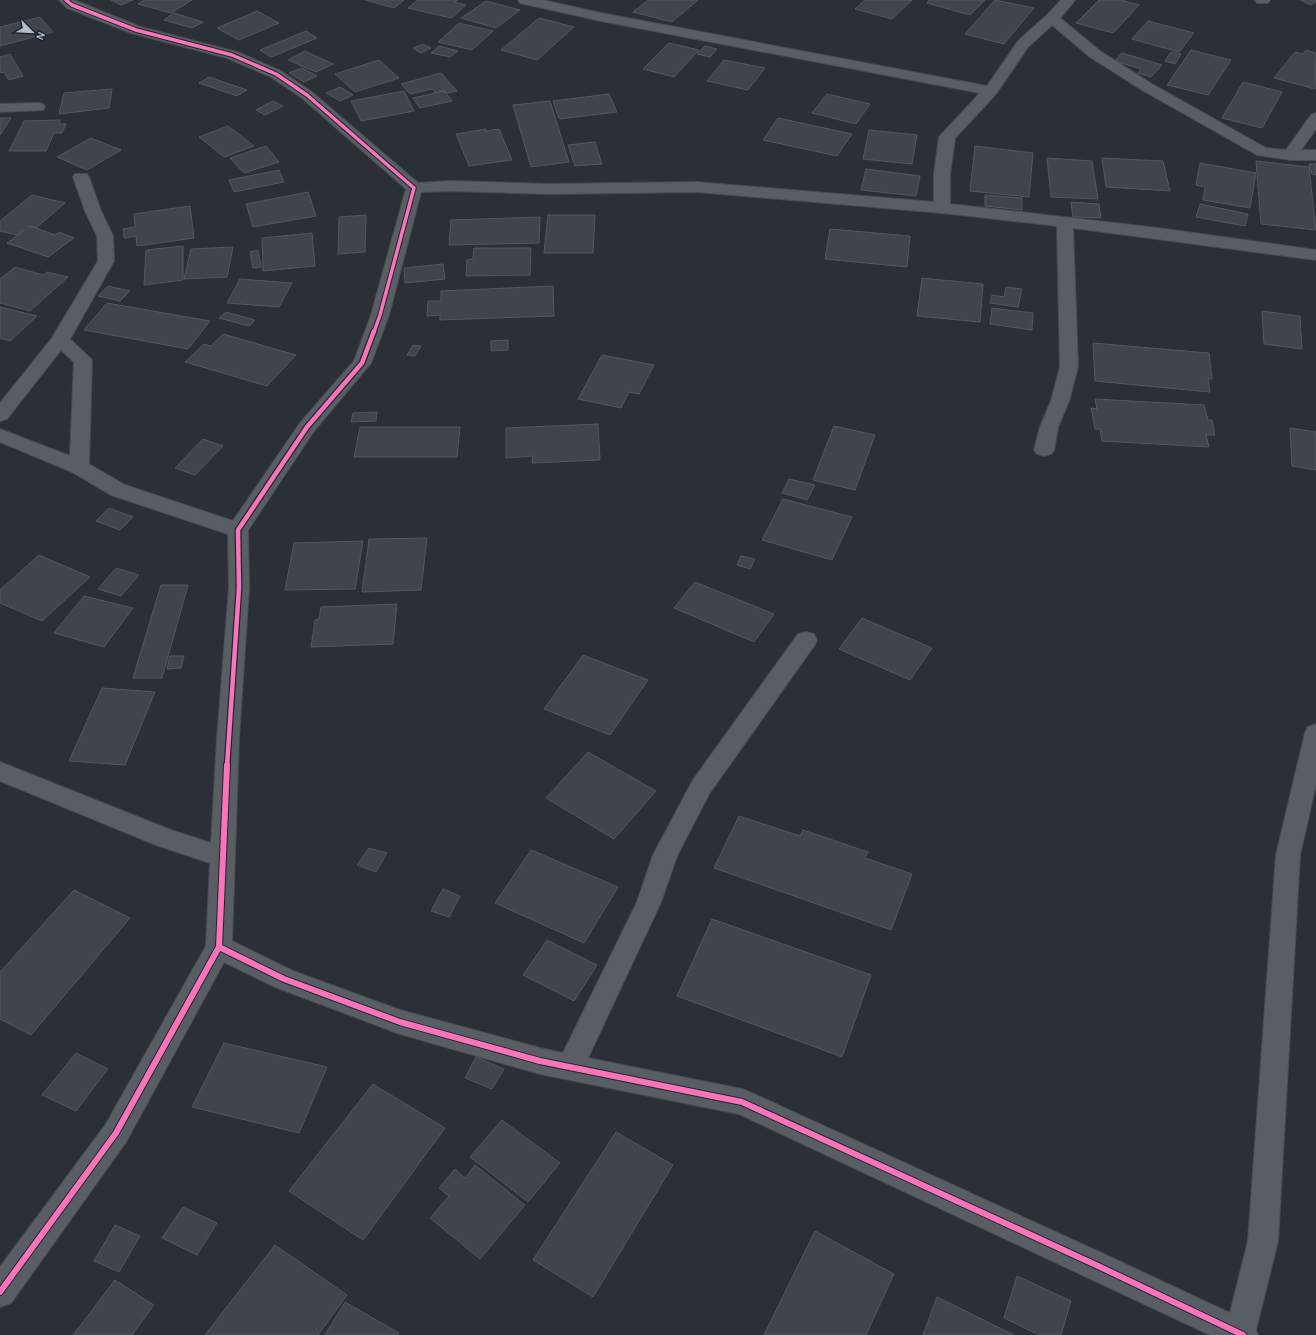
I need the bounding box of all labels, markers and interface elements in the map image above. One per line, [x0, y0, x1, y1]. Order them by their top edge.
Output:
north arrow [12, 12, 52, 52]
text: N [34, 30, 47, 42]

